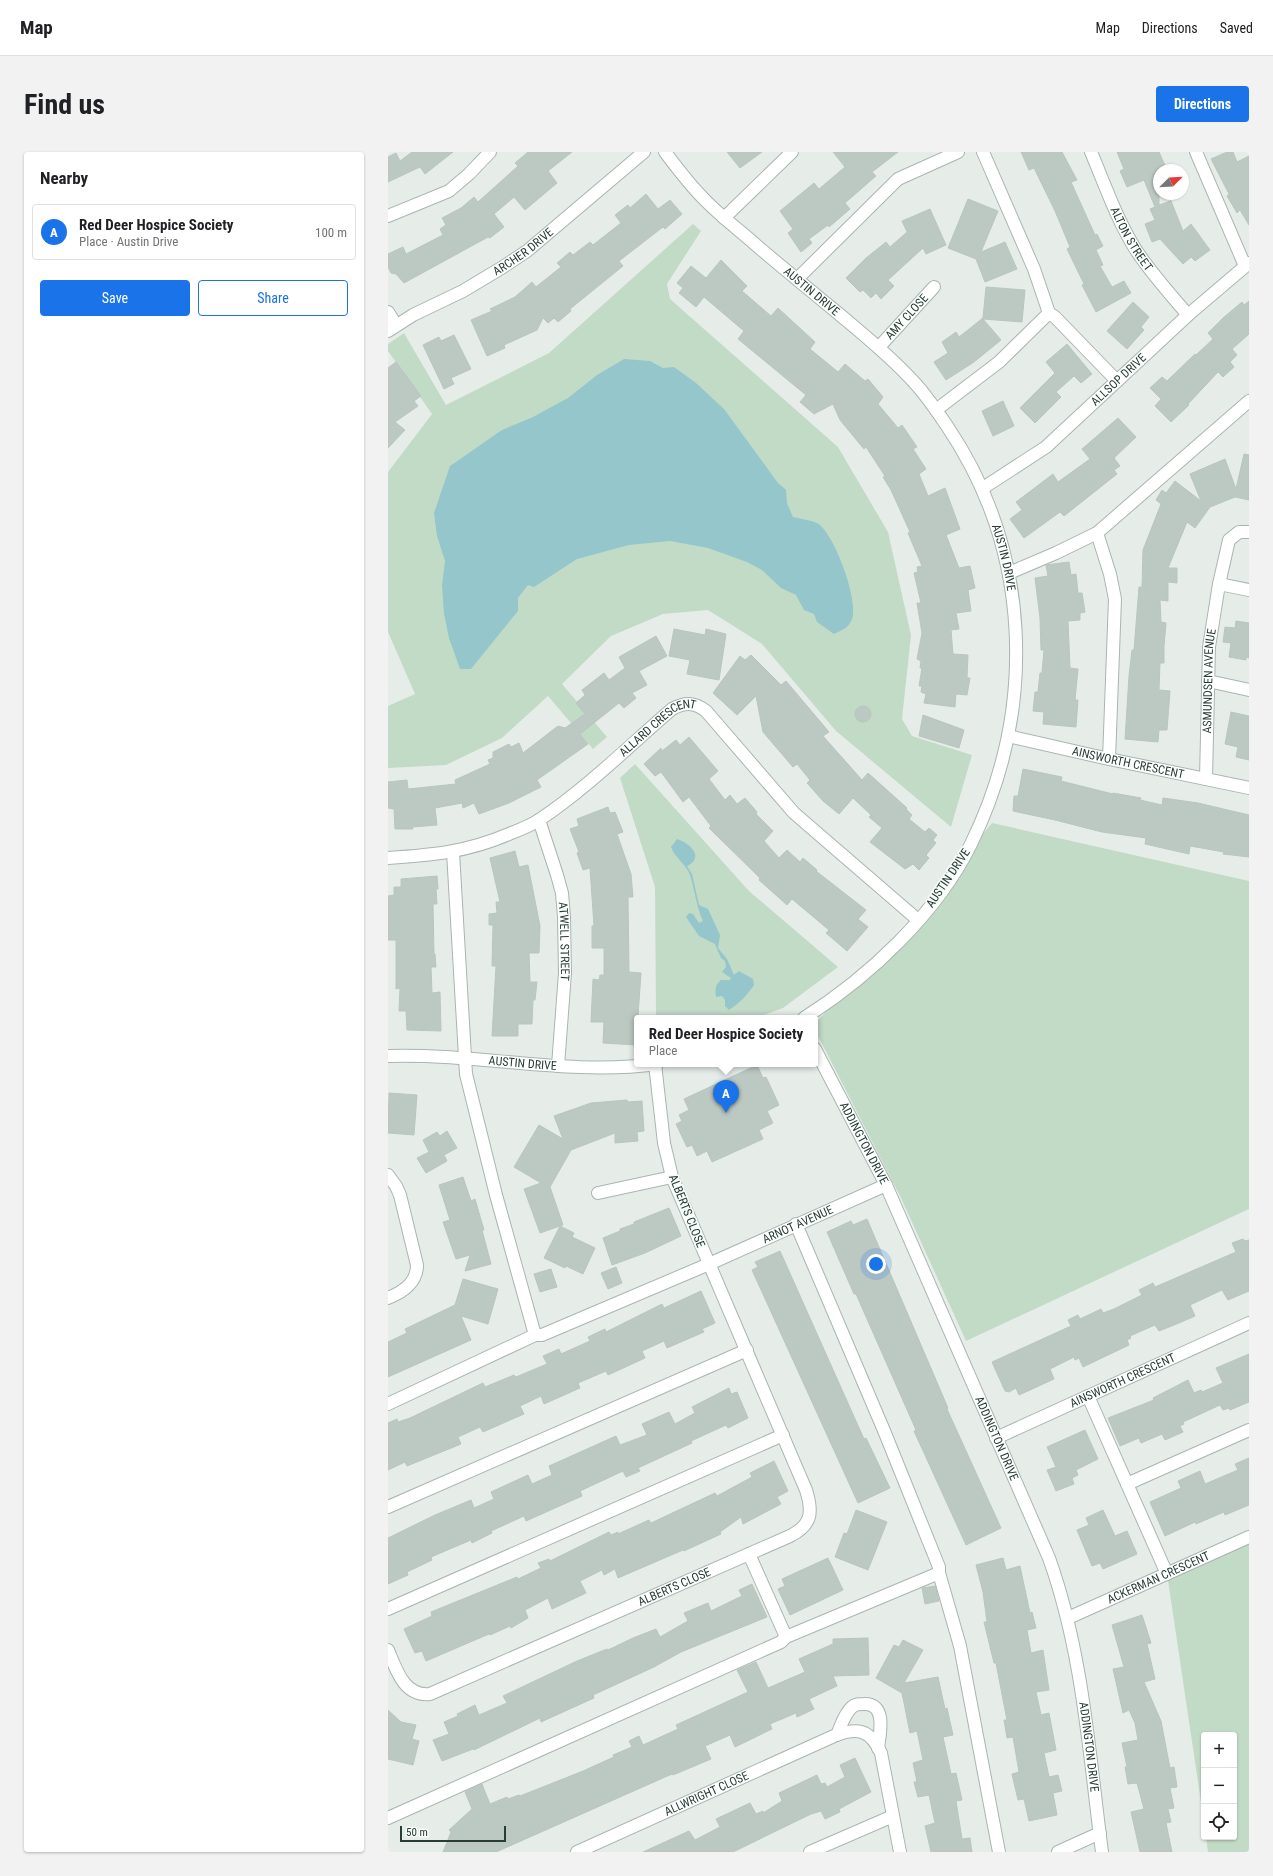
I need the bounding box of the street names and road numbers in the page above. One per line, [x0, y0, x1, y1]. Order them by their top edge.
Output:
street label: ALTON STREET [1108, 205, 1155, 274]
street label: ARCHER DRIVE [490, 225, 556, 278]
street label: AUSTIN DRIVE [781, 264, 842, 319]
street label: AMY CLOSE [882, 291, 931, 342]
street label: ALLSOP DRIVE [1088, 351, 1149, 409]
street label: AUSTIN DRIVE [989, 522, 1018, 592]
street label: ASMUNDSEN AVENUE [1200, 628, 1219, 734]
street label: ALLARD CRESCENT [616, 697, 697, 759]
street label: AINSWORTH CRESCENT [1071, 744, 1185, 781]
street label: AUSTIN DRIVE [923, 846, 973, 910]
street label: ATWELL STREET [556, 901, 572, 981]
street label: AUSTIN DRIVE [488, 1053, 557, 1073]
street label: ADDINGTON DRIVE [837, 1100, 891, 1186]
street label: ALBERTS CLOSE [666, 1172, 708, 1250]
street label: ARNOT AVENUE [760, 1203, 835, 1246]
street label: AINSWORTH CRESCENT [1068, 1351, 1177, 1410]
street label: ADDINGTON DRIVE [972, 1394, 1021, 1483]
street label: ACKERMAN CRESCENT [1105, 1549, 1212, 1607]
street label: ALBERTS CLOSE [636, 1565, 713, 1609]
street label: ADDINGTON DRIVE [1076, 1701, 1102, 1793]
street label: ALLWRIGHT CLOSE [662, 1769, 751, 1819]

